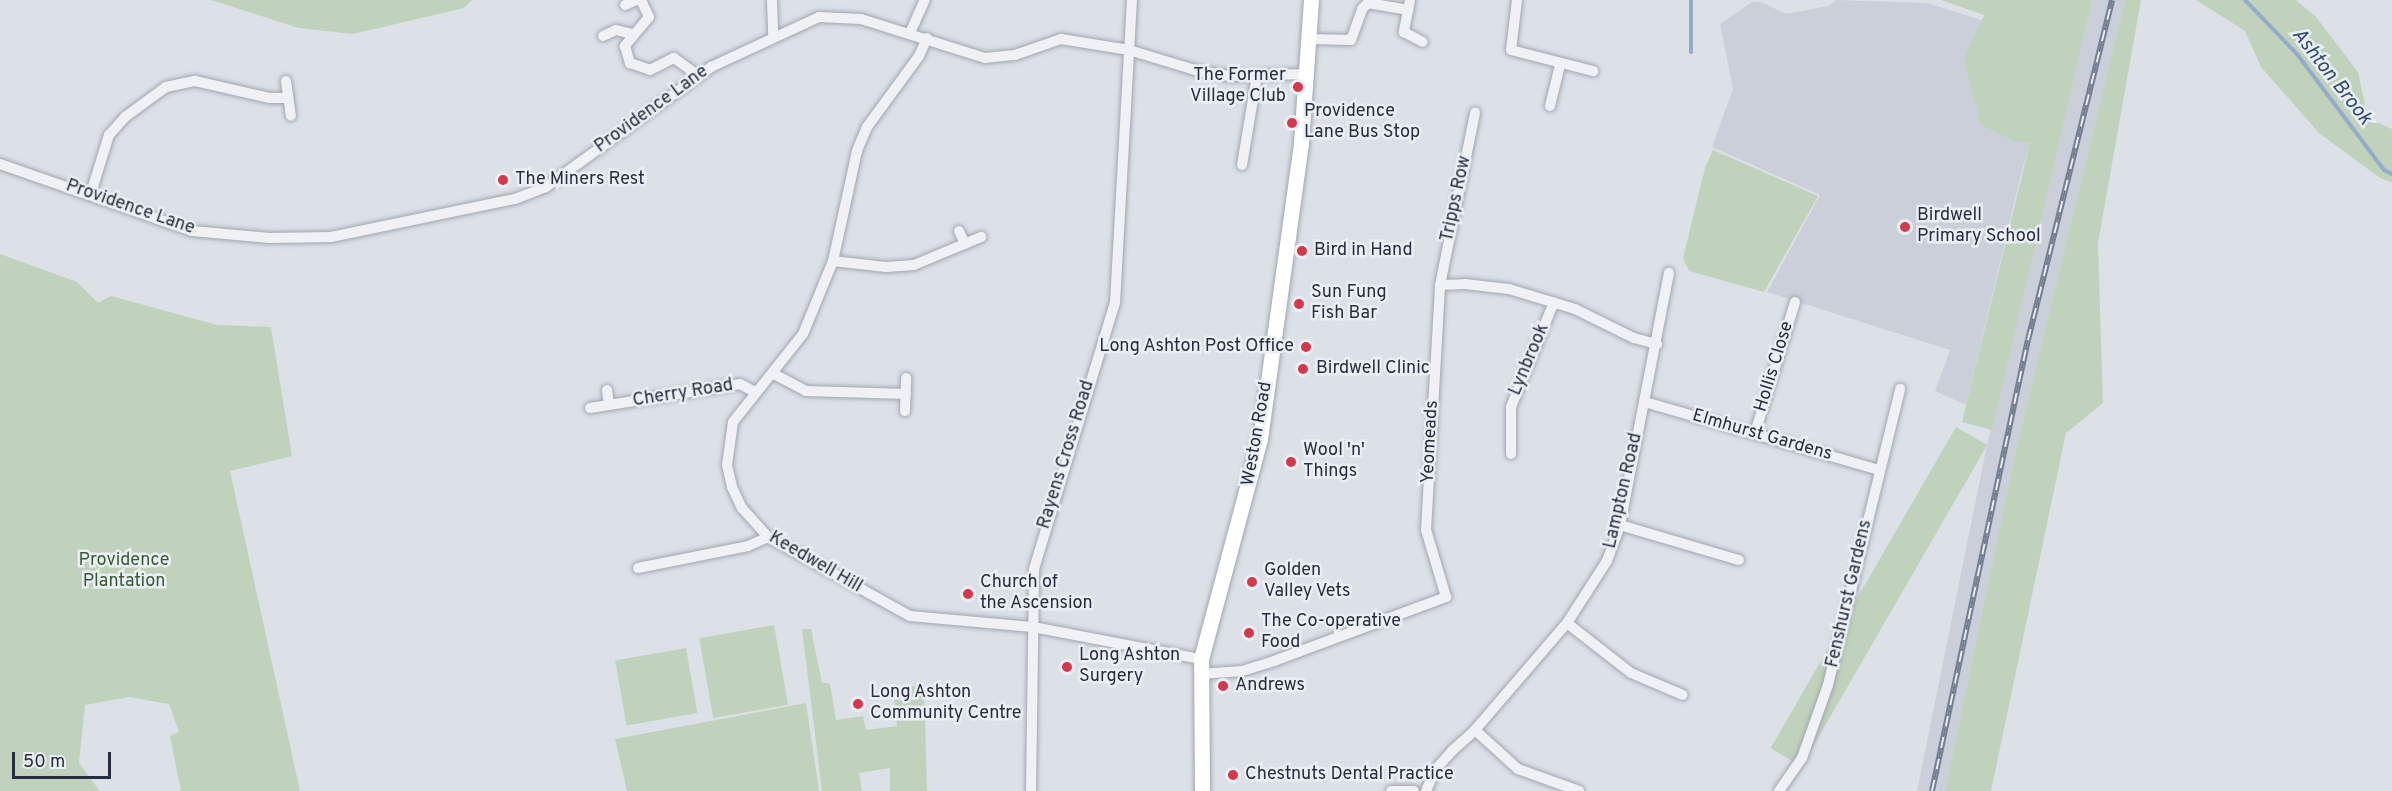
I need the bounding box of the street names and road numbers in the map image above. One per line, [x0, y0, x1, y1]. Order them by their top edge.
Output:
street label: Providence Lane [591, 62, 713, 158]
street label: Tripps Row [1437, 154, 1477, 244]
street label: Providence Lane [63, 176, 197, 240]
street label: Hollis Close [1751, 319, 1799, 415]
street label: Lynbrook [1505, 321, 1555, 399]
street label: Cherry Road [631, 375, 735, 413]
street label: Rayens Cross Road [1034, 378, 1100, 532]
street label: Weston Road [1238, 380, 1278, 488]
street label: Yeomeads [1418, 400, 1444, 484]
street label: Elmhurst Gardens [1690, 406, 1834, 466]
street label: Lampton Road [1600, 431, 1648, 551]
street label: Fenshurst Gardens [1823, 518, 1877, 670]
street label: Keedwell Hill [764, 528, 866, 598]

